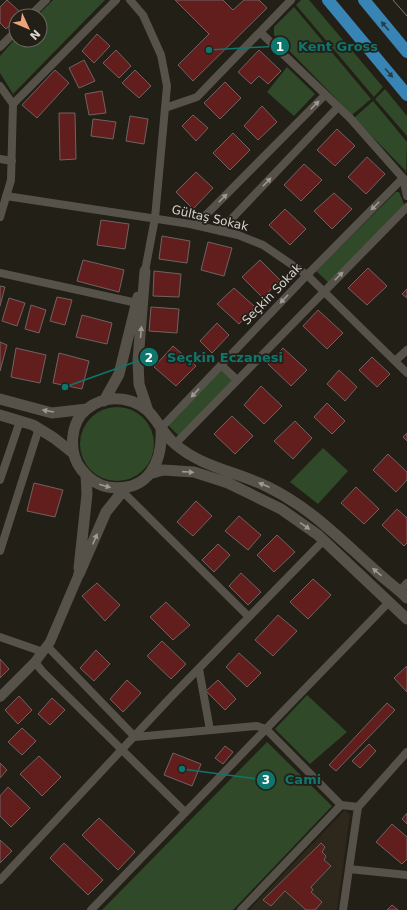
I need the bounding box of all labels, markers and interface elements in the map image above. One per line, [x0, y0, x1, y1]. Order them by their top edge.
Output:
north arrow [8, 8, 48, 48]
one-way arrow [381, 21, 390, 31]
text: N [27, 27, 43, 42]
callout: Kent Gross [270, 34, 386, 59]
text: Kent Gross [298, 39, 378, 54]
text: 1 [276, 40, 284, 54]
one-way arrow [385, 68, 394, 78]
one-way arrow [310, 100, 320, 110]
one-way arrow [262, 177, 271, 187]
one-way arrow [218, 193, 228, 203]
one-way arrow [371, 201, 380, 211]
street label: Gültaş Sokak [170, 202, 250, 234]
street label: Seçkin Sokak [239, 261, 305, 327]
one-way arrow [334, 271, 344, 281]
one-way arrow [280, 294, 289, 304]
one-way arrow [137, 326, 144, 338]
callout: Seçkin Eczanesi [139, 345, 291, 370]
text: Seçkin Eczanesi [167, 350, 283, 365]
text: 2 [145, 351, 153, 365]
one-way arrow [190, 388, 199, 398]
one-way arrow [42, 408, 54, 414]
one-way arrow [182, 468, 194, 475]
one-way arrow [258, 482, 270, 488]
one-way arrow [99, 483, 111, 489]
one-way arrow [300, 522, 310, 530]
one-way arrow [93, 532, 99, 544]
one-way arrow [372, 568, 383, 577]
callout: Cami [256, 767, 329, 792]
text: Cami [285, 772, 321, 787]
text: 3 [262, 773, 270, 787]

